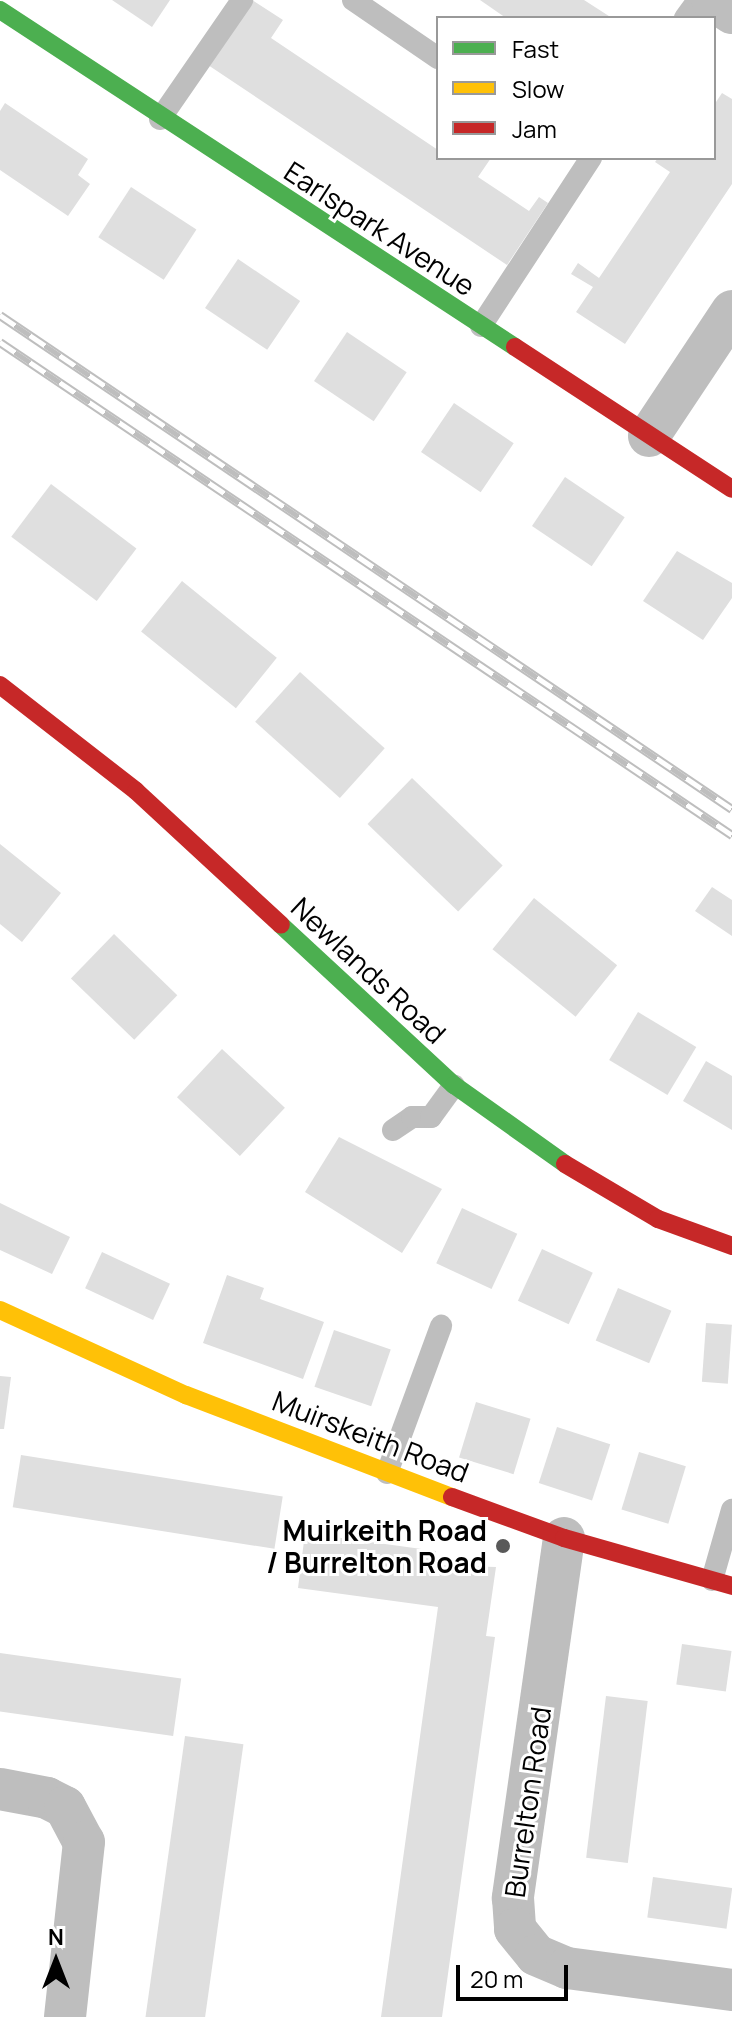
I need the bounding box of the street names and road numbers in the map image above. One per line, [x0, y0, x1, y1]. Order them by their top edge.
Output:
street label: Earlspark Avenue [278, 154, 482, 302]
street label: Newlands Road [285, 890, 453, 1050]
street label: Muirskeith Road [268, 1383, 474, 1489]
street label: Burrelton Road [497, 1704, 557, 1900]

